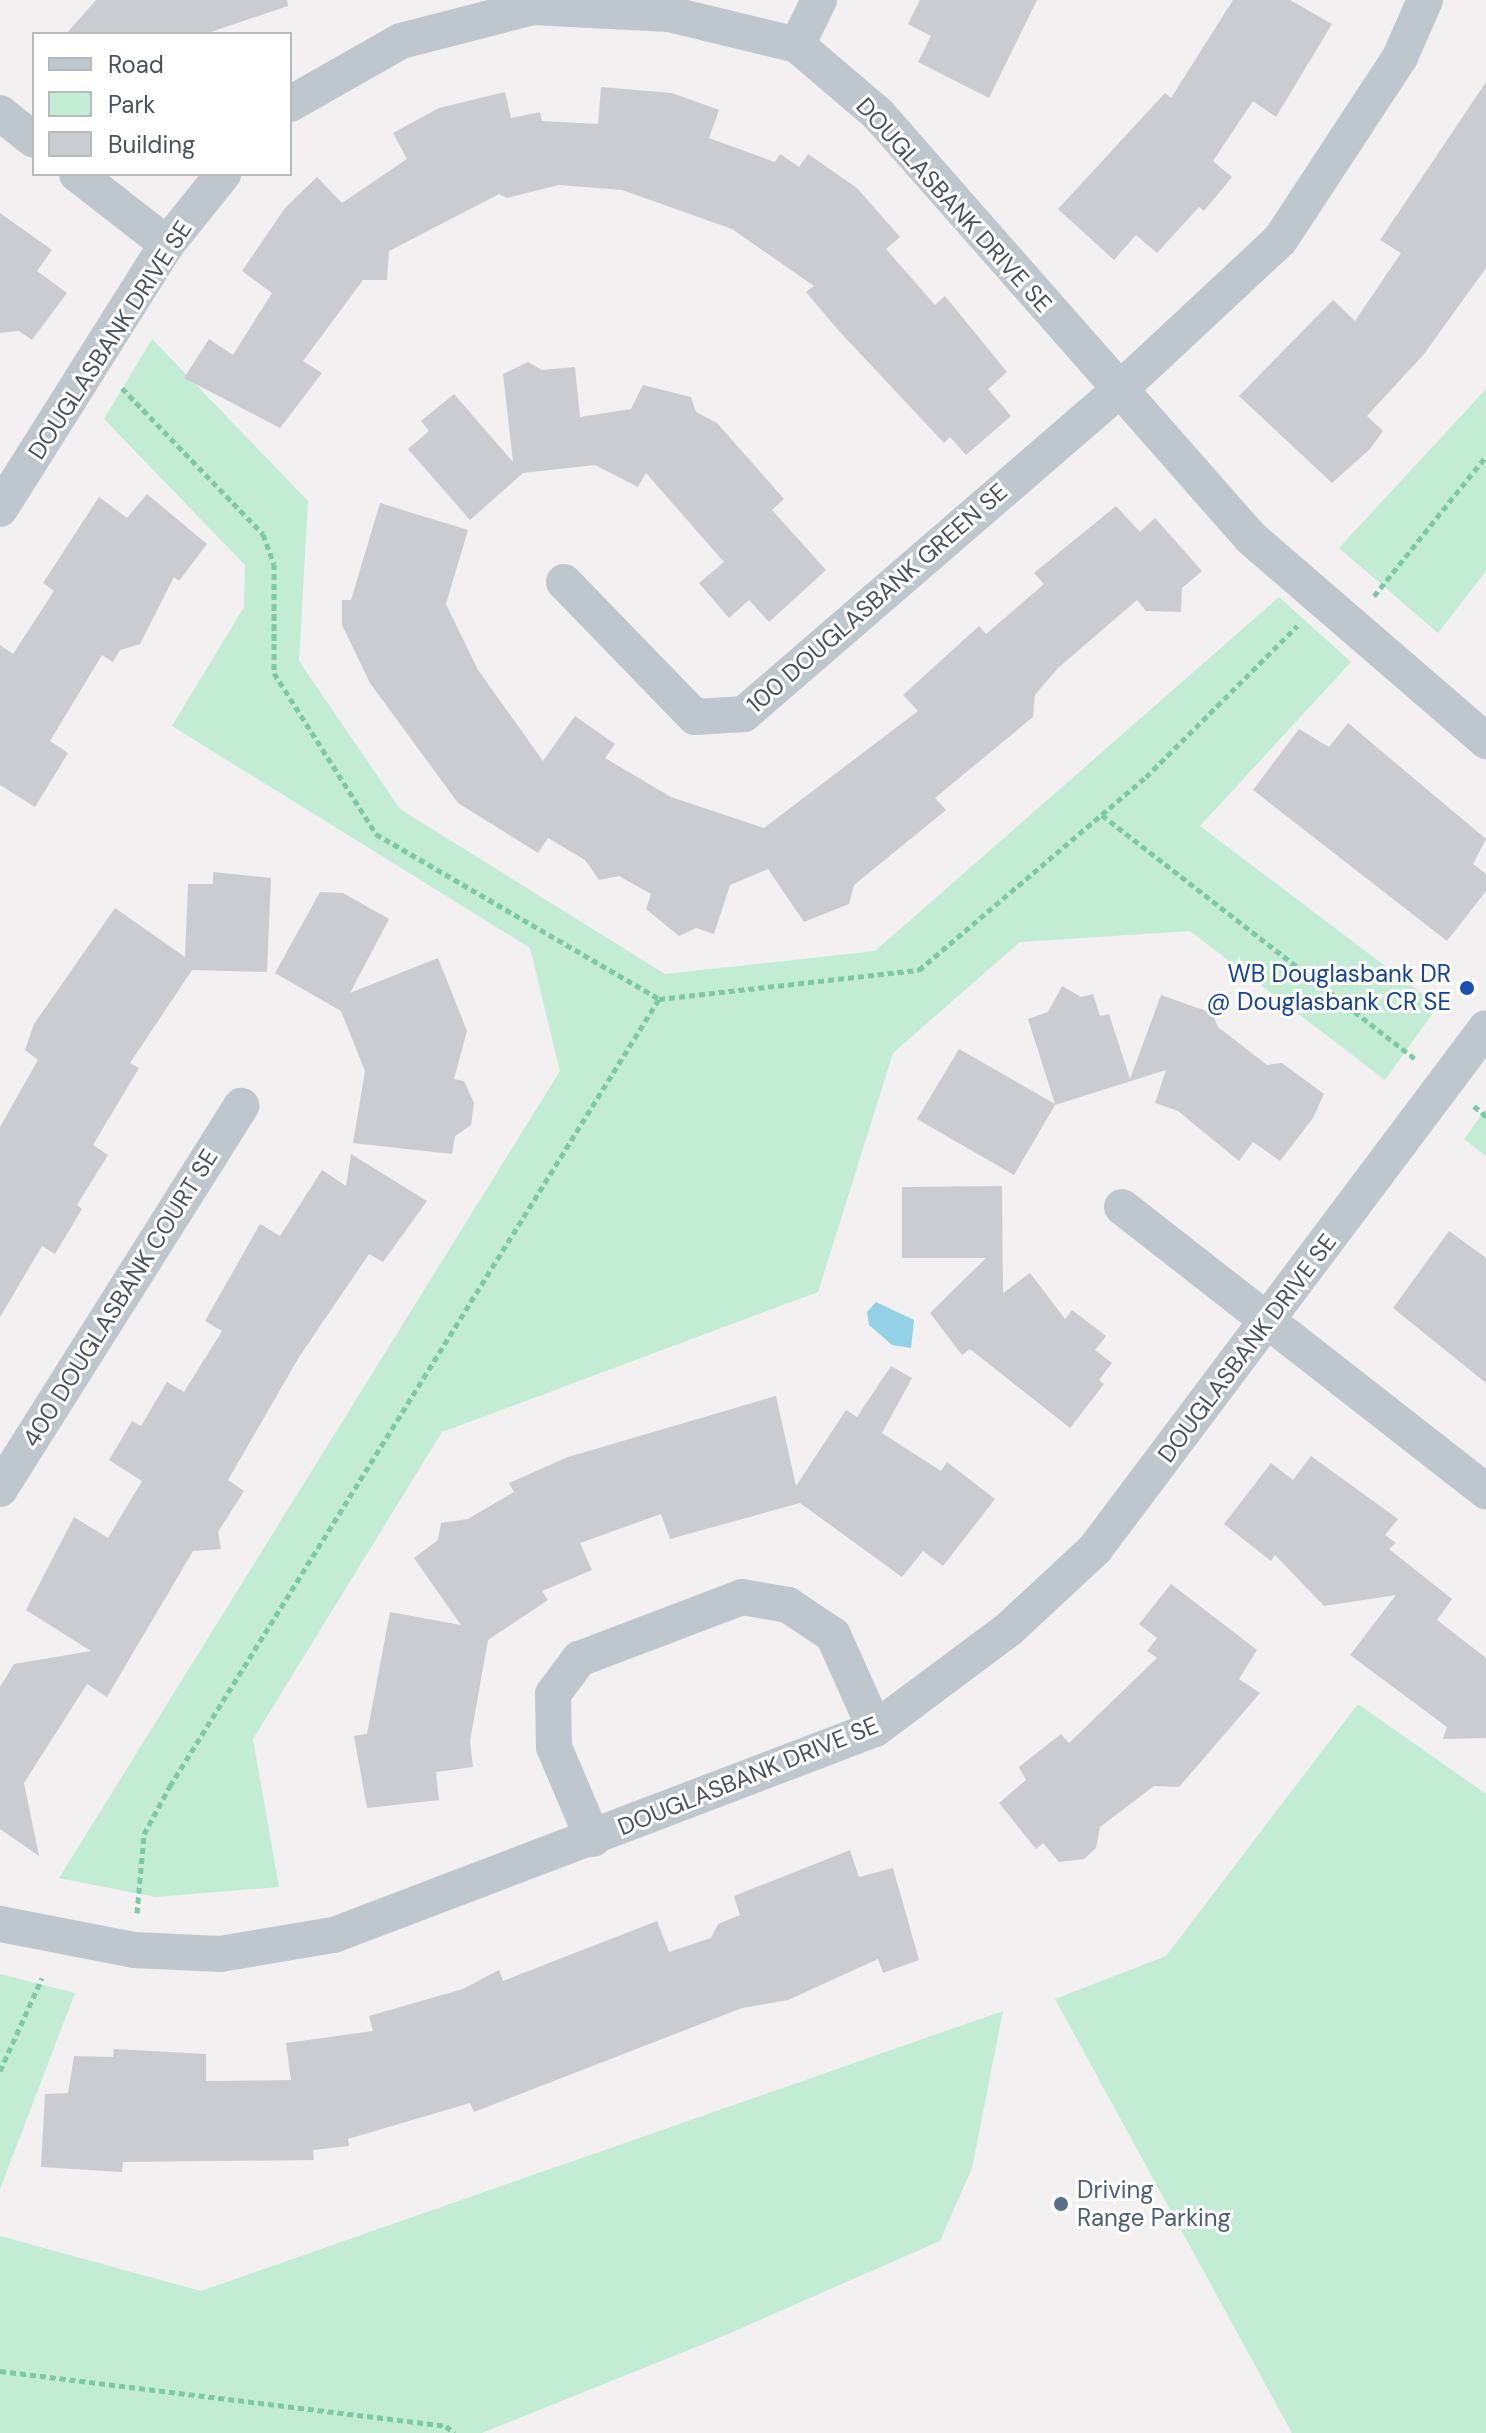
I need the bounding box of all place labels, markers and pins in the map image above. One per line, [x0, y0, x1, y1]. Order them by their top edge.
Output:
place label: WB Douglasbank DR @ Douglasbank CR SE [1206, 960, 1451, 1016]
marker: WB Douglasbank DR @ Douglasbank CR SE [1458, 979, 1476, 997]
place label: Driving Range Parking [1077, 2176, 1231, 2232]
marker: Driving Range Parking [1052, 2195, 1070, 2213]

